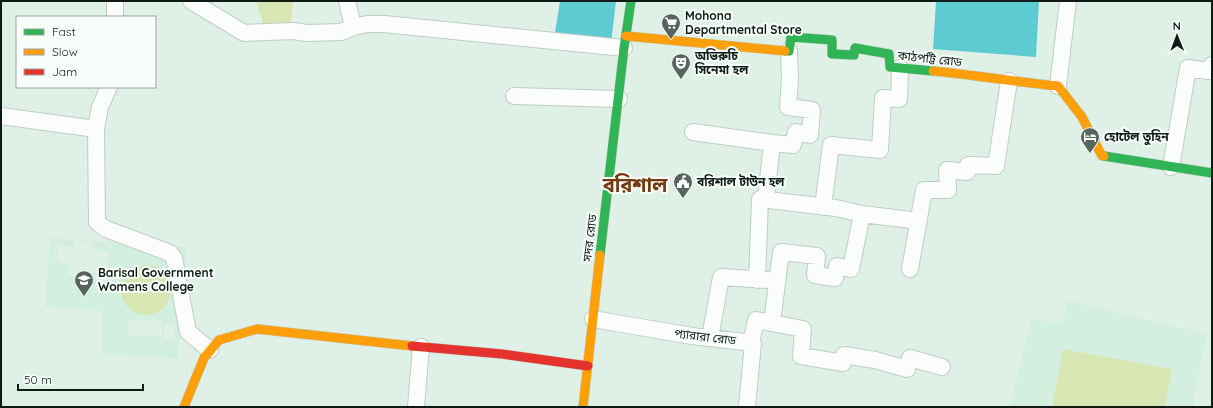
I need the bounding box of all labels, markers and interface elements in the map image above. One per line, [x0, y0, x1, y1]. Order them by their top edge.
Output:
place label: Mohona Departmental Store [685, 8, 802, 37]
supermarket icon: Mohona Departmental Store [660, 12, 682, 40]
legend [16, 16, 156, 88]
north arrow [1157, 16, 1197, 56]
text: N [1173, 19, 1181, 33]
text: Fast [52, 24, 76, 39]
text: Slow [52, 44, 78, 59]
place label: অভিরুচি সিনেমা হল [694, 48, 749, 77]
street label: কাঠপট্টি রোড [896, 48, 963, 69]
theatre icon: অভিরুচি সিনেমা হল [670, 52, 692, 80]
text: Jam [52, 64, 77, 79]
hotel icon: হোটেল তুহিন [1079, 126, 1101, 154]
place label: হোটেল তুহিন [1104, 129, 1169, 146]
public building icon: বরিশাল টাউন হল [672, 171, 694, 199]
district label: বরিশাল [602, 172, 668, 197]
place label: বরিশাল টাউন হল [696, 174, 785, 189]
street label: সদর রোড [579, 213, 600, 264]
place label: Barisal Government Womens College [98, 265, 214, 294]
school or university icon: Barisal Government Womens College [73, 269, 95, 297]
street label: প্যারারা রোড [673, 325, 737, 348]
scale bar [18, 366, 143, 392]
text: 50 m [24, 372, 52, 387]

